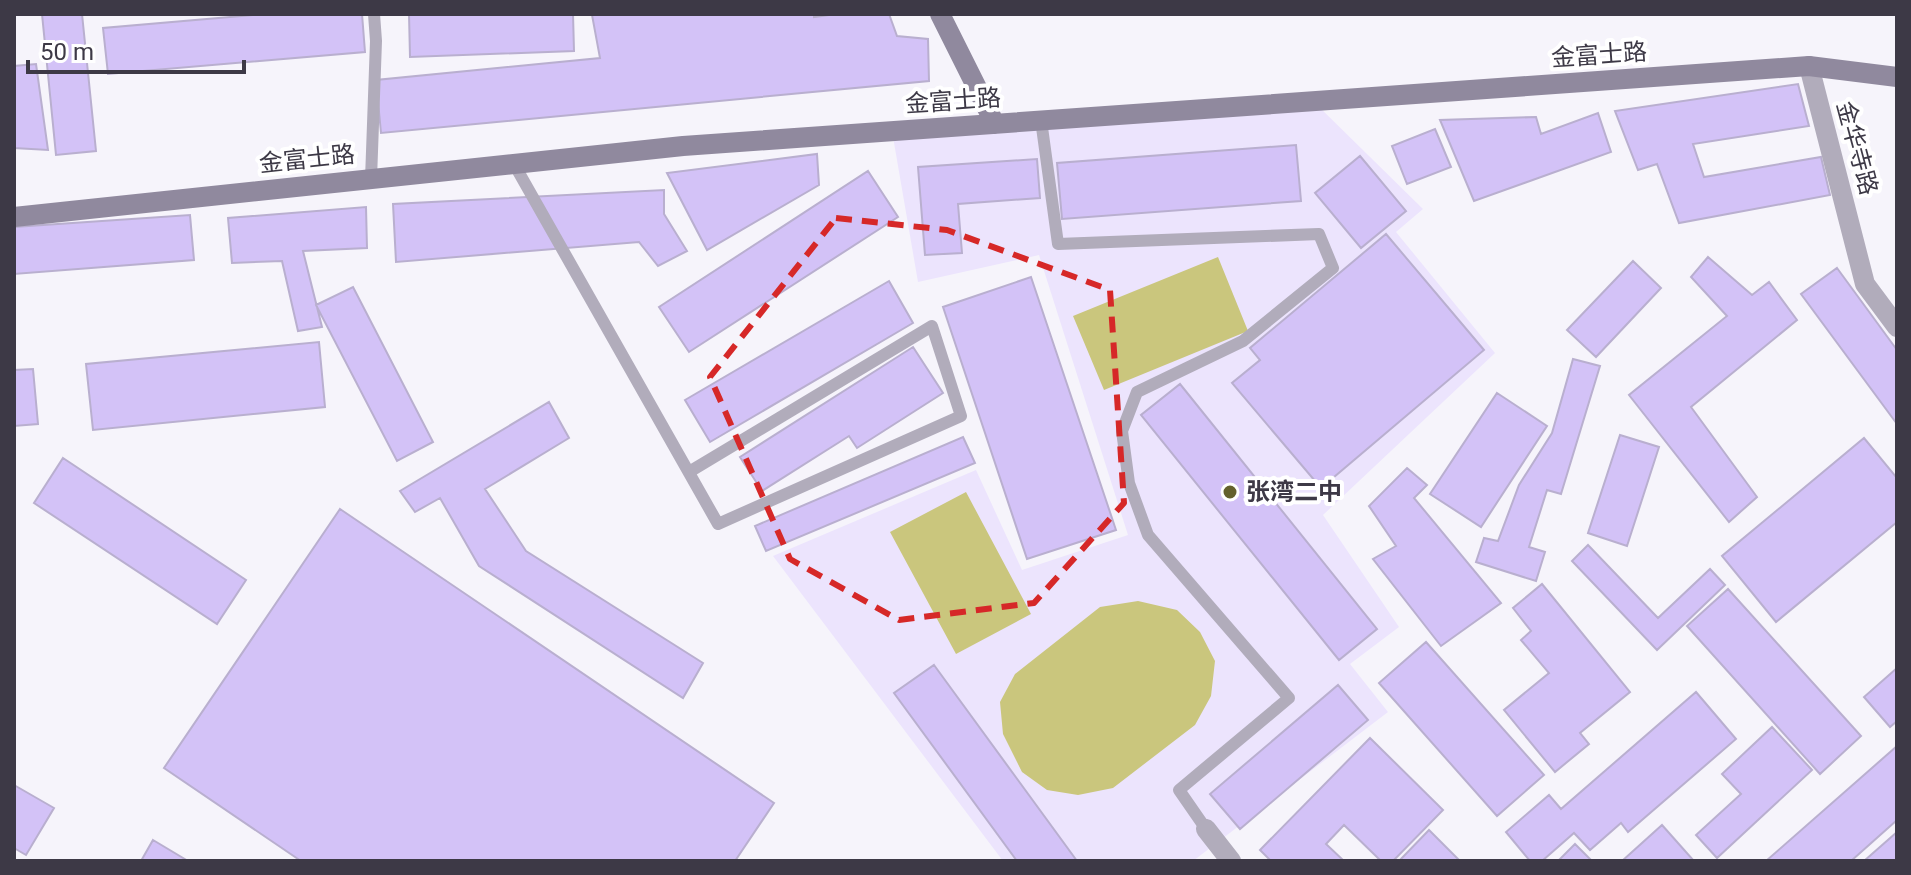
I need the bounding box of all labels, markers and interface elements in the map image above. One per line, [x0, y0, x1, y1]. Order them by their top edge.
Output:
scale bar [28, 24, 244, 74]
text: 50 m [40, 38, 94, 66]
street label: 金富士路 [1550, 38, 1648, 72]
street label: 金富士路 [904, 84, 1002, 118]
street label: 金华寺路 [1831, 98, 1883, 198]
street label: 金富士路 [258, 140, 356, 178]
place label: 张湾二中 [1246, 478, 1342, 506]
marker: 张湾二中 [1221, 483, 1239, 501]

